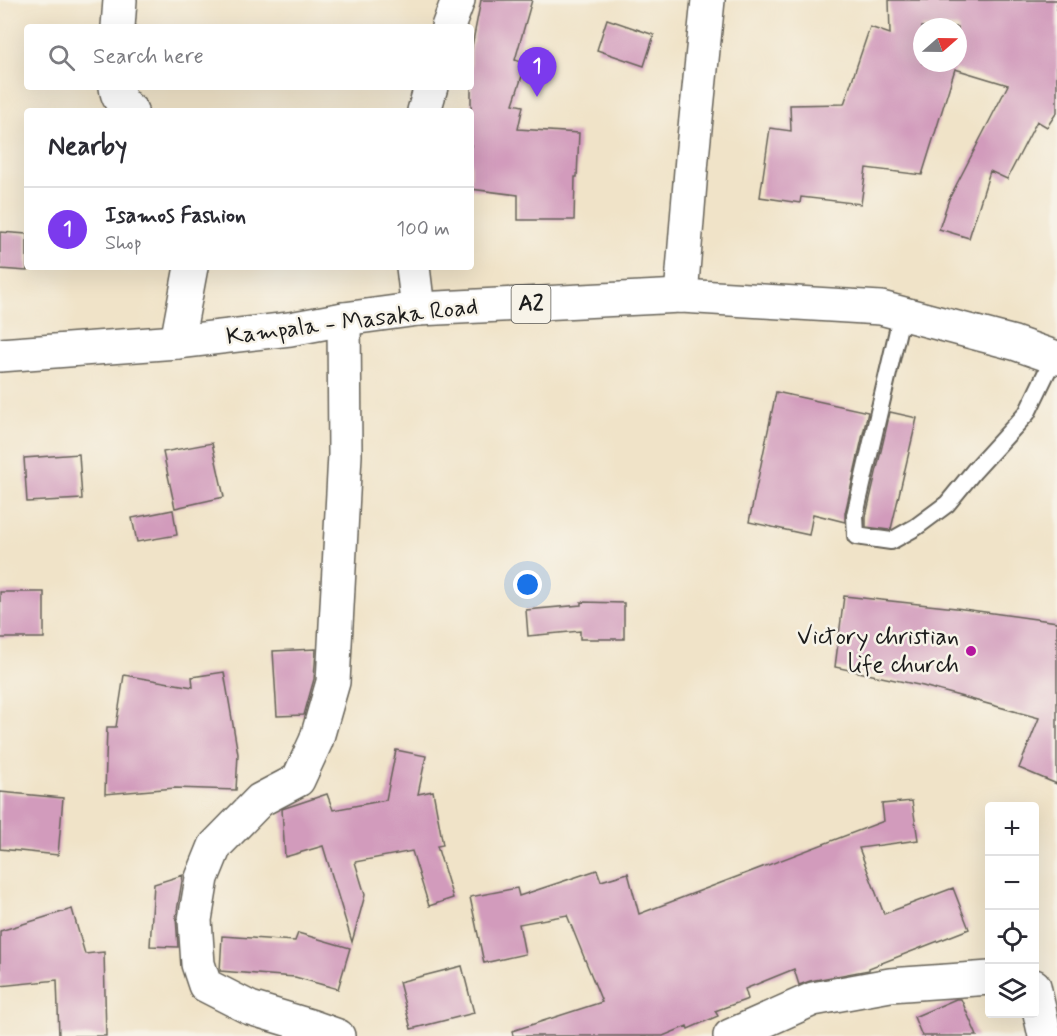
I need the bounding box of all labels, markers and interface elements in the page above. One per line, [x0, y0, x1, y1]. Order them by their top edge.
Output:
north arrow [913, 18, 967, 72]
search box [24, 24, 474, 90]
icon: search [45, 41, 78, 74]
text: Search here [93, 43, 204, 71]
pin: 1 [518, 48, 556, 97]
text: Nearby [48, 130, 127, 164]
text: Isamos Fashion [105, 202, 246, 230]
text: 1 [63, 216, 72, 243]
text: 100 m [396, 216, 450, 243]
text: Shop [105, 230, 142, 257]
road number: A2 [512, 285, 550, 323]
street label: Kampala - Masaka Road [224, 291, 480, 353]
your location [513, 570, 542, 599]
place label: Victory christian life church [797, 622, 959, 681]
marker: Victory christian life church [964, 644, 978, 658]
map controls [985, 802, 1039, 1018]
button: + [985, 802, 1039, 856]
button: − [985, 856, 1039, 910]
button: locate [985, 910, 1039, 964]
button: layers [985, 964, 1039, 1018]

